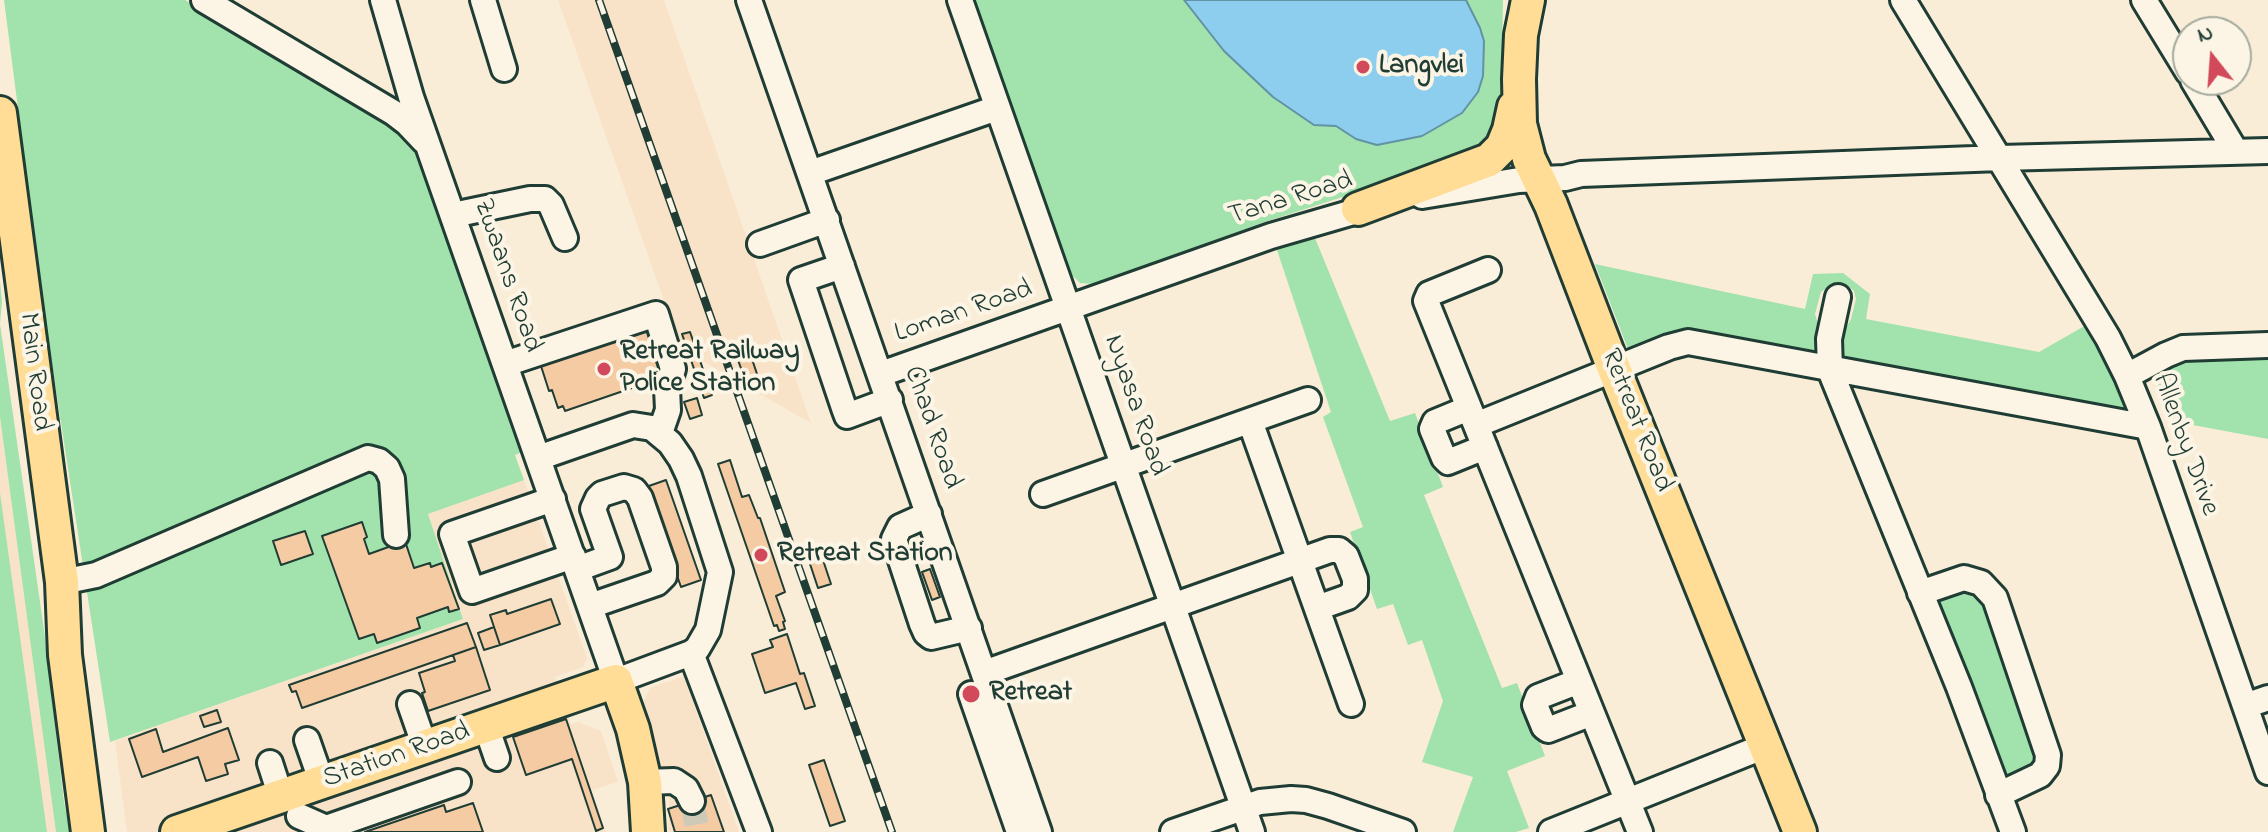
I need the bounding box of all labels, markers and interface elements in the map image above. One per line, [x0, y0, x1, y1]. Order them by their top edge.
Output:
north arrow [2172, 16, 2252, 96]
text: N [2194, 17, 2217, 52]
place label: Langvlei [1379, 50, 1464, 84]
marker: Langvlei [1354, 58, 1372, 76]
street label: Tana Road [1225, 165, 1357, 235]
street label: Zwaans Road [464, 195, 548, 357]
street label: Loman Road [891, 274, 1037, 352]
street label: Main Road [9, 311, 57, 433]
street label: Nyasa Road [1094, 331, 1174, 481]
place label: Retreat Railway Police Station [620, 336, 800, 402]
street label: Retreat Road [1591, 345, 1679, 497]
marker: Retreat Railway Police Station [595, 360, 613, 378]
street label: Chad Road [894, 362, 968, 494]
street label: Allenby Drive [2143, 369, 2225, 521]
place label: Retreat Station [777, 538, 953, 572]
marker: Retreat Station [752, 546, 770, 564]
place label: Retreat [989, 677, 1072, 711]
marker: Retreat [960, 683, 982, 705]
street label: Station Road [319, 716, 475, 798]

